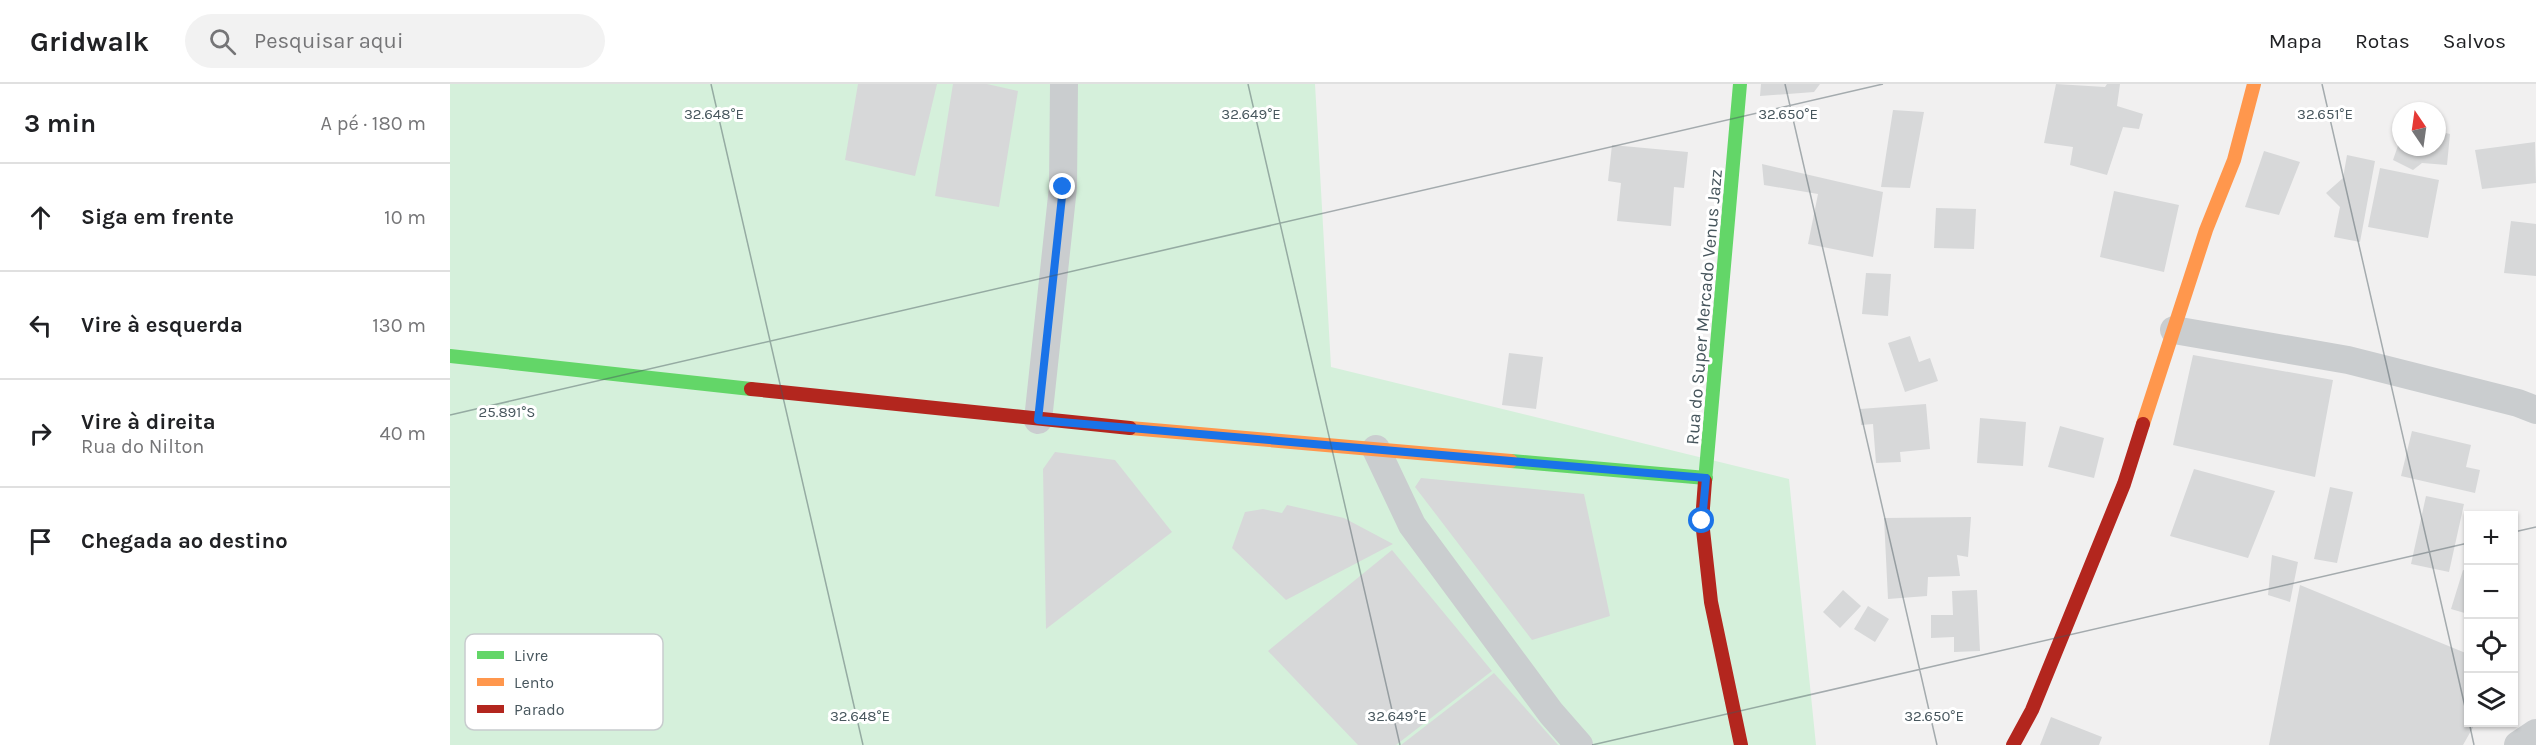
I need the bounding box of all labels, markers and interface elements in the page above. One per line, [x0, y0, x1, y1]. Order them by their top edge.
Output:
search box [185, 14, 605, 68]
text: Gridwalk [30, 25, 149, 58]
icon: search [206, 25, 239, 58]
text: Pesquisar aqui [254, 28, 403, 54]
text: Mapa [2269, 29, 2322, 53]
text: Rotas [2355, 29, 2410, 53]
text: Salvos [2443, 29, 2506, 53]
north arrow [2392, 102, 2446, 156]
text: 32.648°E [684, 105, 744, 123]
text: 32.649°E [1221, 105, 1281, 123]
text: 32.650°E [1758, 105, 1818, 123]
text: 32.651°E [2297, 105, 2353, 123]
text: 3 min [24, 108, 96, 139]
text: A pé · 180 m [321, 112, 426, 135]
street label: Rua do Super Mercado Venus Jazz [1681, 168, 1727, 446]
route end [1049, 173, 1075, 199]
icon: ahead [24, 201, 57, 234]
text: Siga em frente [81, 204, 234, 230]
text: 10 m [384, 206, 426, 229]
icon: left [24, 309, 57, 342]
text: Vire à esquerda [81, 312, 243, 338]
text: 130 m [372, 314, 426, 337]
text: 25.891°S [479, 403, 535, 421]
text: Vire à direita [81, 409, 216, 435]
icon: right [24, 417, 57, 450]
text: 40 m [380, 422, 426, 445]
text: Rua do Nilton [81, 435, 204, 458]
route start [1688, 507, 1714, 533]
map controls [2464, 511, 2518, 727]
button: + [2464, 511, 2518, 565]
icon: arrive [24, 525, 57, 558]
text: Chegada ao destino [81, 528, 288, 554]
button: − [2464, 565, 2518, 619]
button: locate [2464, 619, 2518, 673]
legend [465, 634, 663, 730]
text: Livre [514, 646, 548, 665]
text: Lento [514, 673, 554, 692]
button: layers [2464, 673, 2518, 727]
text: Parado [514, 700, 564, 719]
text: 32.648°E [830, 707, 890, 725]
text: 32.649°E [1367, 707, 1427, 725]
text: 32.650°E [1904, 707, 1964, 725]

